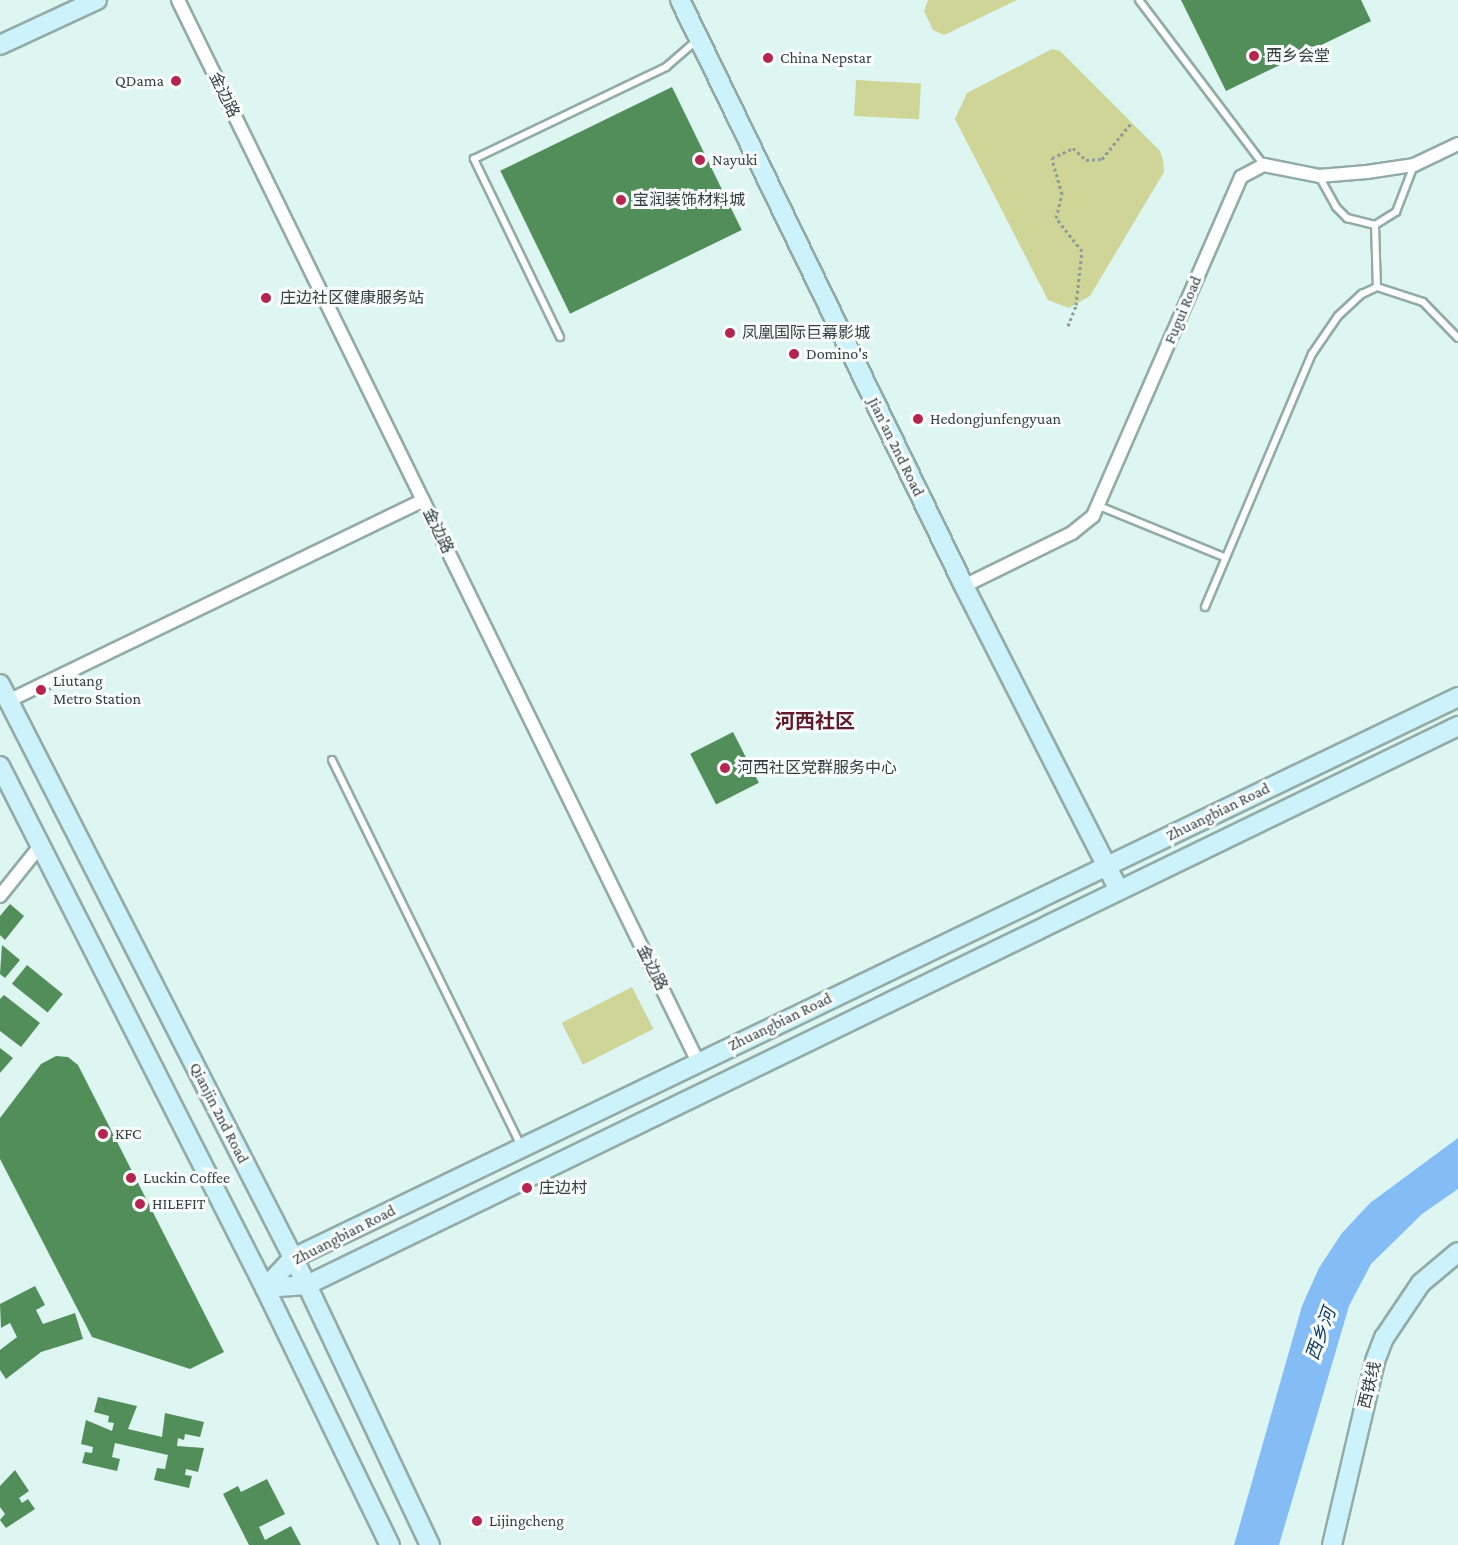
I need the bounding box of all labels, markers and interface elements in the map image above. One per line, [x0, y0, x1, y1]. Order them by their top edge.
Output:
place label: 西乡会堂 [1266, 46, 1330, 66]
place label: China Nepstar [780, 48, 872, 68]
marker: 西乡会堂 [1247, 49, 1261, 63]
marker: China Nepstar [761, 51, 775, 65]
street label: 金边路 [205, 69, 243, 121]
place label: QDama [115, 71, 164, 91]
marker: QDama [169, 74, 183, 88]
place label: Nayuki [712, 150, 757, 170]
marker: Nayuki [693, 153, 707, 167]
place label: 宝润装饰材料城 [633, 190, 745, 210]
marker: 宝润装饰材料城 [614, 193, 628, 207]
street label: Fugui Road [1160, 273, 1206, 347]
place label: 庄边社区健康服务站 [280, 288, 424, 308]
marker: 庄边社区健康服务站 [257, 289, 275, 307]
place label: 凤凰国际巨幕影城 [742, 323, 870, 343]
marker: 凤凰国际巨幕影城 [723, 326, 737, 340]
place label: Domino's [806, 344, 868, 364]
marker: Domino's [787, 347, 801, 361]
street label: Jian'an 2nd Road [864, 394, 928, 500]
place label: Hedongjunfengyuan [930, 409, 1061, 429]
marker: Hedongjunfengyuan [911, 412, 925, 426]
street label: 金边路 [419, 505, 457, 557]
place label: Liutang Metro Station [53, 671, 141, 709]
marker: Liutang Metro Station [34, 683, 48, 697]
district label: 河西社区 [775, 709, 855, 733]
place label: 河西社区党群服务中心 [737, 758, 897, 778]
marker: 河西社区党群服务中心 [718, 761, 732, 775]
street label: Zhuangbian Road [1163, 779, 1273, 845]
street label: 金边路 [633, 942, 671, 994]
street label: Zhuangbian Road [725, 989, 835, 1055]
street label: Qianjin 2nd Road [185, 1059, 253, 1167]
place label: KFC [115, 1124, 141, 1144]
marker: KFC [96, 1127, 110, 1141]
place label: Luckin Coffee [143, 1168, 230, 1188]
marker: Luckin Coffee [124, 1171, 138, 1185]
place label: 庄边村 [539, 1178, 587, 1198]
marker: 庄边村 [520, 1181, 534, 1195]
place label: HILEFIT [152, 1194, 205, 1214]
marker: HILEFIT [133, 1197, 147, 1211]
street label: Zhuangbian Road [289, 1201, 399, 1269]
water label: 西乡河 [1302, 1305, 1340, 1363]
street label: 西铁线 [1355, 1359, 1385, 1411]
place label: Lijingcheng [489, 1511, 564, 1531]
marker: Lijingcheng [470, 1514, 484, 1528]

